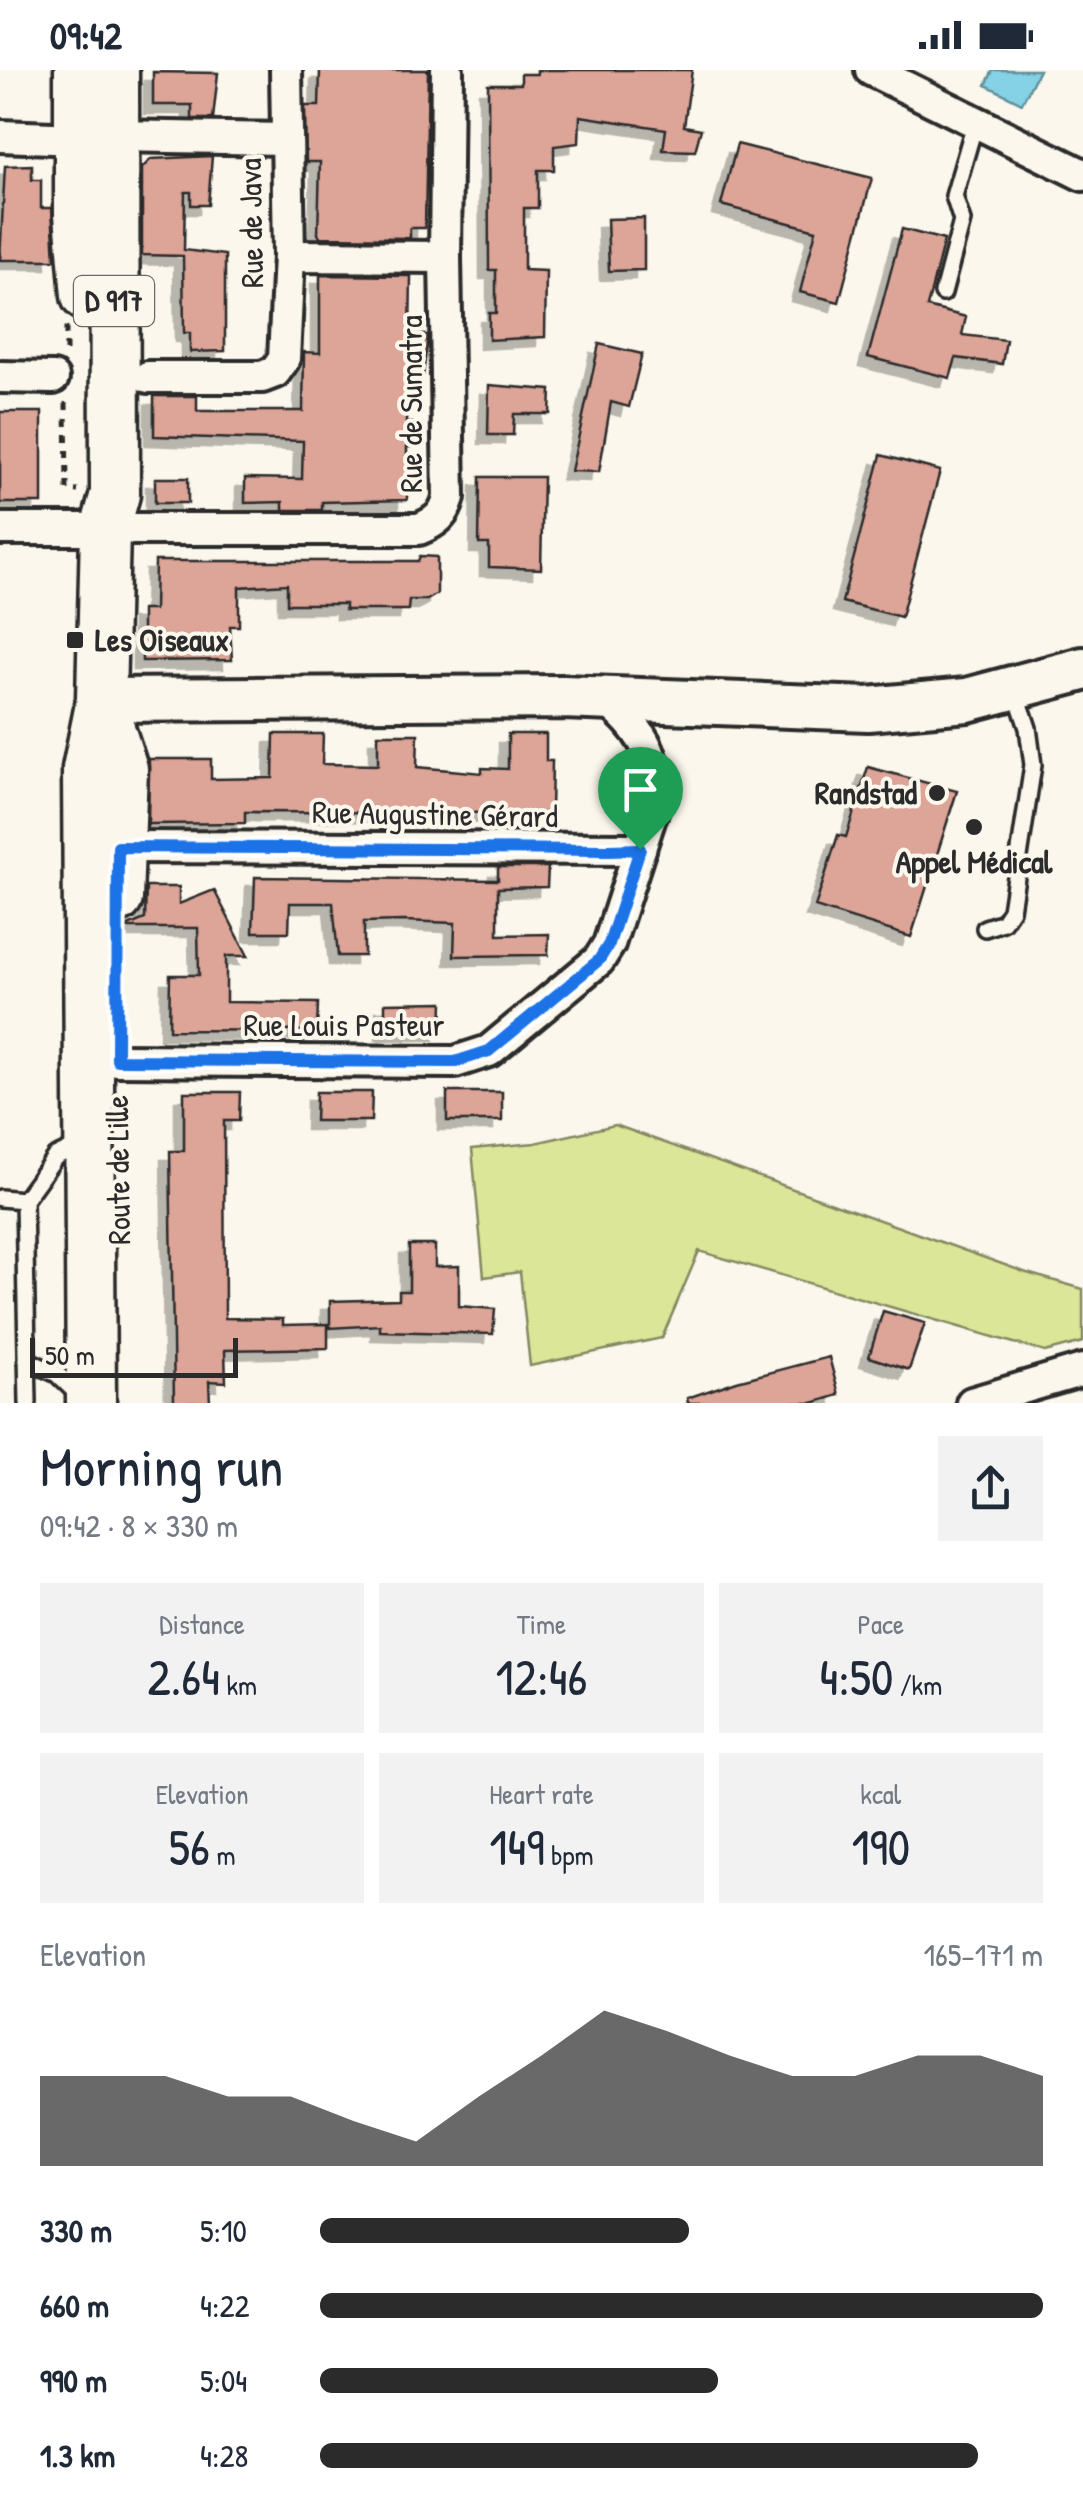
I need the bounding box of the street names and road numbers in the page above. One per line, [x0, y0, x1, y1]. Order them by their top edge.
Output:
street label: Rue de Java [228, 158, 273, 288]
road number: D 917 [74, 276, 154, 326]
street label: Rue de Sumatra [389, 315, 432, 493]
street label: Rue Augustine Gérard [312, 790, 558, 837]
street label: Rue Louis Pasteur [244, 1003, 445, 1046]
street label: Route de Lille [95, 1095, 140, 1245]

